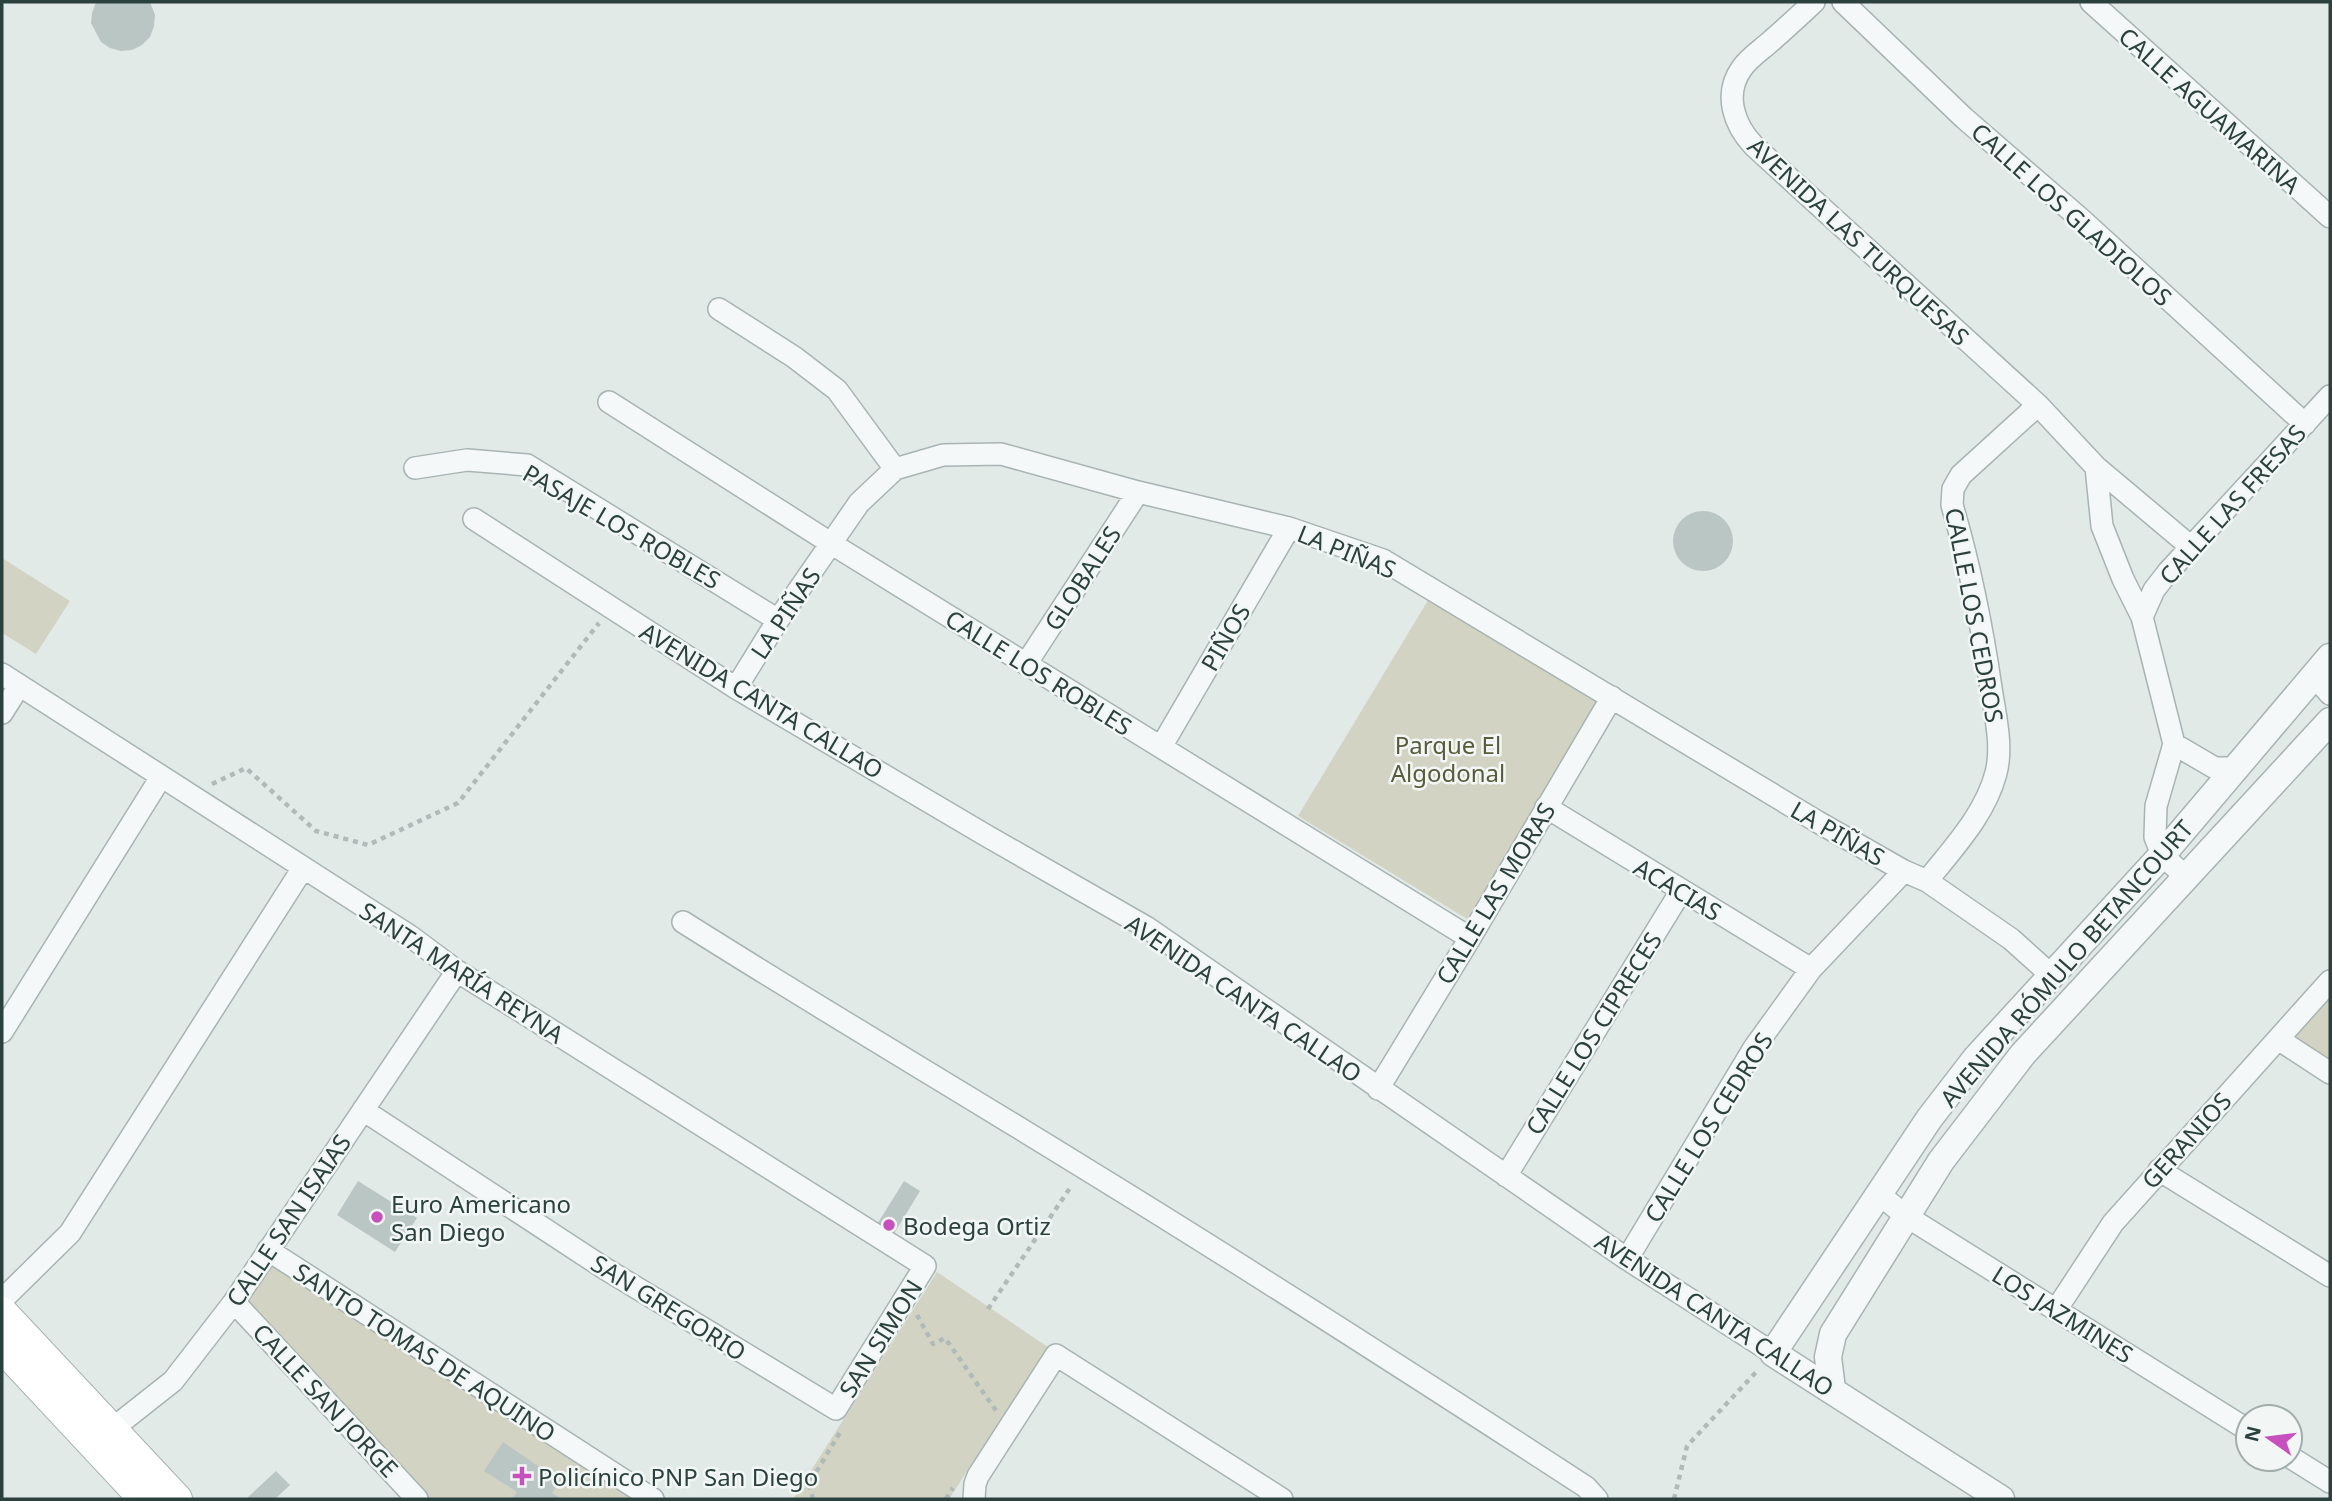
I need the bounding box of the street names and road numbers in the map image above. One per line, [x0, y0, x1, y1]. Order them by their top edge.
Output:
street label: CALLE AGUAMARINA [2112, 19, 2308, 201]
street label: CALLE LOS GLADIOLOS [1965, 115, 2179, 313]
street label: AVENIDA LAS TURQUESAS [1741, 130, 1977, 352]
street label: CALLE LAS FRESAS [2151, 417, 2313, 591]
street label: PASAJE LOS ROBLES [517, 456, 727, 596]
street label: CALLE LOS CEDROS [1938, 505, 2012, 725]
street label: LA PIÑAS [1293, 516, 1401, 586]
street label: GLOBALES [1036, 519, 1128, 637]
street label: LA PIÑAS [742, 561, 828, 665]
street label: PIÑOS [1193, 597, 1257, 677]
street label: CALLE LOS ROBLES [940, 601, 1138, 743]
street label: AVENIDA CANTA CALLAO [634, 614, 890, 786]
street label: LA PIÑAS [1785, 793, 1891, 873]
street label: CALLE LAS MORAS [1428, 796, 1562, 990]
street label: AVENIDA RÓMULO BETANCOURT [1932, 812, 2200, 1114]
street label: ACACIAS [1628, 850, 1728, 928]
street label: SANTA MARÍA REYNA [354, 894, 571, 1051]
street label: AVENIDA CANTA CALLAO [1119, 906, 1369, 1090]
street label: CALLE LOS CIPRECES [1517, 925, 1669, 1141]
street label: CALLE LOS CEDROS [1636, 1026, 1780, 1228]
street label: GERANIOS [2134, 1085, 2238, 1195]
street label: CALLE SAN ISAIAS [218, 1127, 358, 1313]
street label: AVENIDA CANTA CALLAO [1589, 1224, 1841, 1404]
street label: SAN GREGORIO [585, 1246, 753, 1368]
street label: SANTO TOMAS DE AQUINO [288, 1255, 562, 1449]
street label: LOS JAZMINES [1986, 1257, 2140, 1371]
street label: SAN SIMON [831, 1273, 929, 1403]
street label: CALLE SAN JORGE [246, 1316, 406, 1484]

